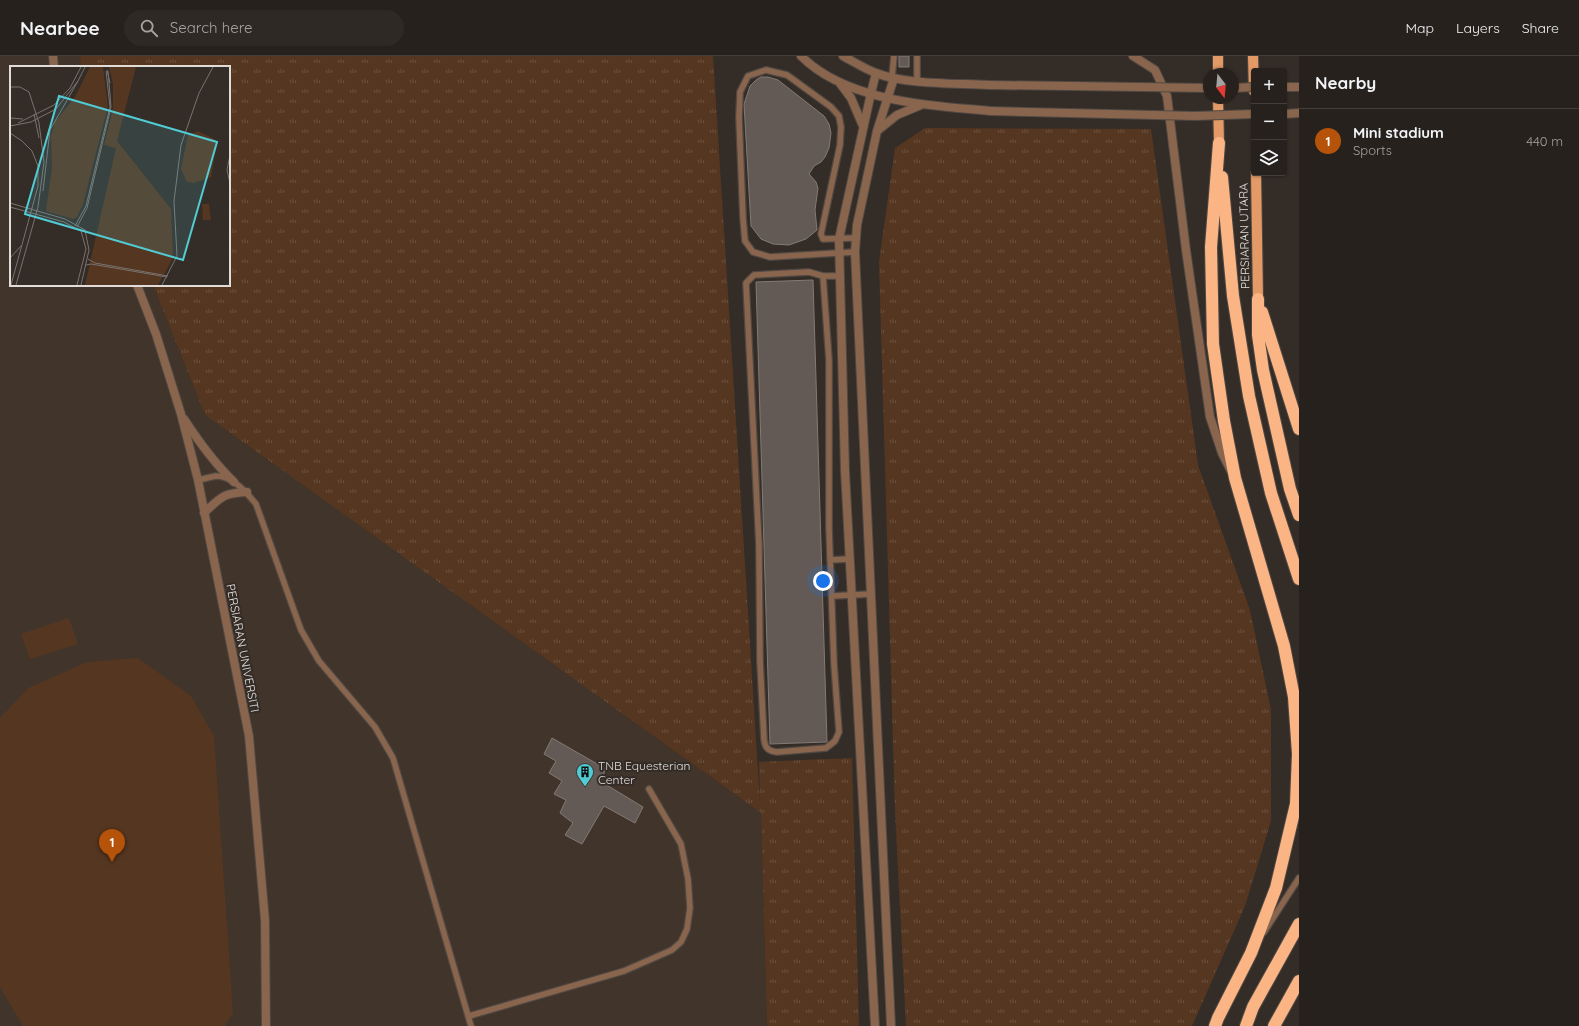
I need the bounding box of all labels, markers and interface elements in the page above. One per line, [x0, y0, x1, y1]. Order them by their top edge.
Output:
search box [124, 10, 404, 46]
text: Nearbee [20, 16, 100, 40]
icon: search [138, 17, 160, 39]
text: Search here [170, 18, 253, 37]
text: Map [1405, 19, 1434, 37]
text: Layers [1456, 19, 1500, 37]
text: Share [1522, 19, 1559, 37]
inset map [10, 66, 230, 286]
north arrow [1203, 68, 1239, 104]
map controls [1251, 68, 1287, 176]
button: + [1251, 68, 1287, 104]
text: Nearby [1315, 72, 1376, 93]
button: − [1251, 104, 1287, 140]
text: Mini stadium [1353, 123, 1444, 142]
text: 1 [1325, 133, 1331, 149]
text: 440 m [1526, 133, 1563, 149]
button: layers [1251, 140, 1287, 176]
text: Sports [1353, 142, 1392, 158]
street label: PERSIARAN UTARA [1236, 183, 1252, 289]
your location [813, 571, 833, 591]
street label: PERSIARAN UNIVERSITI [223, 583, 263, 713]
place label: TNB Equesterian Center [598, 758, 691, 787]
building icon: TNB Equesterian Center [575, 762, 595, 787]
pin: 1 [99, 829, 125, 862]

